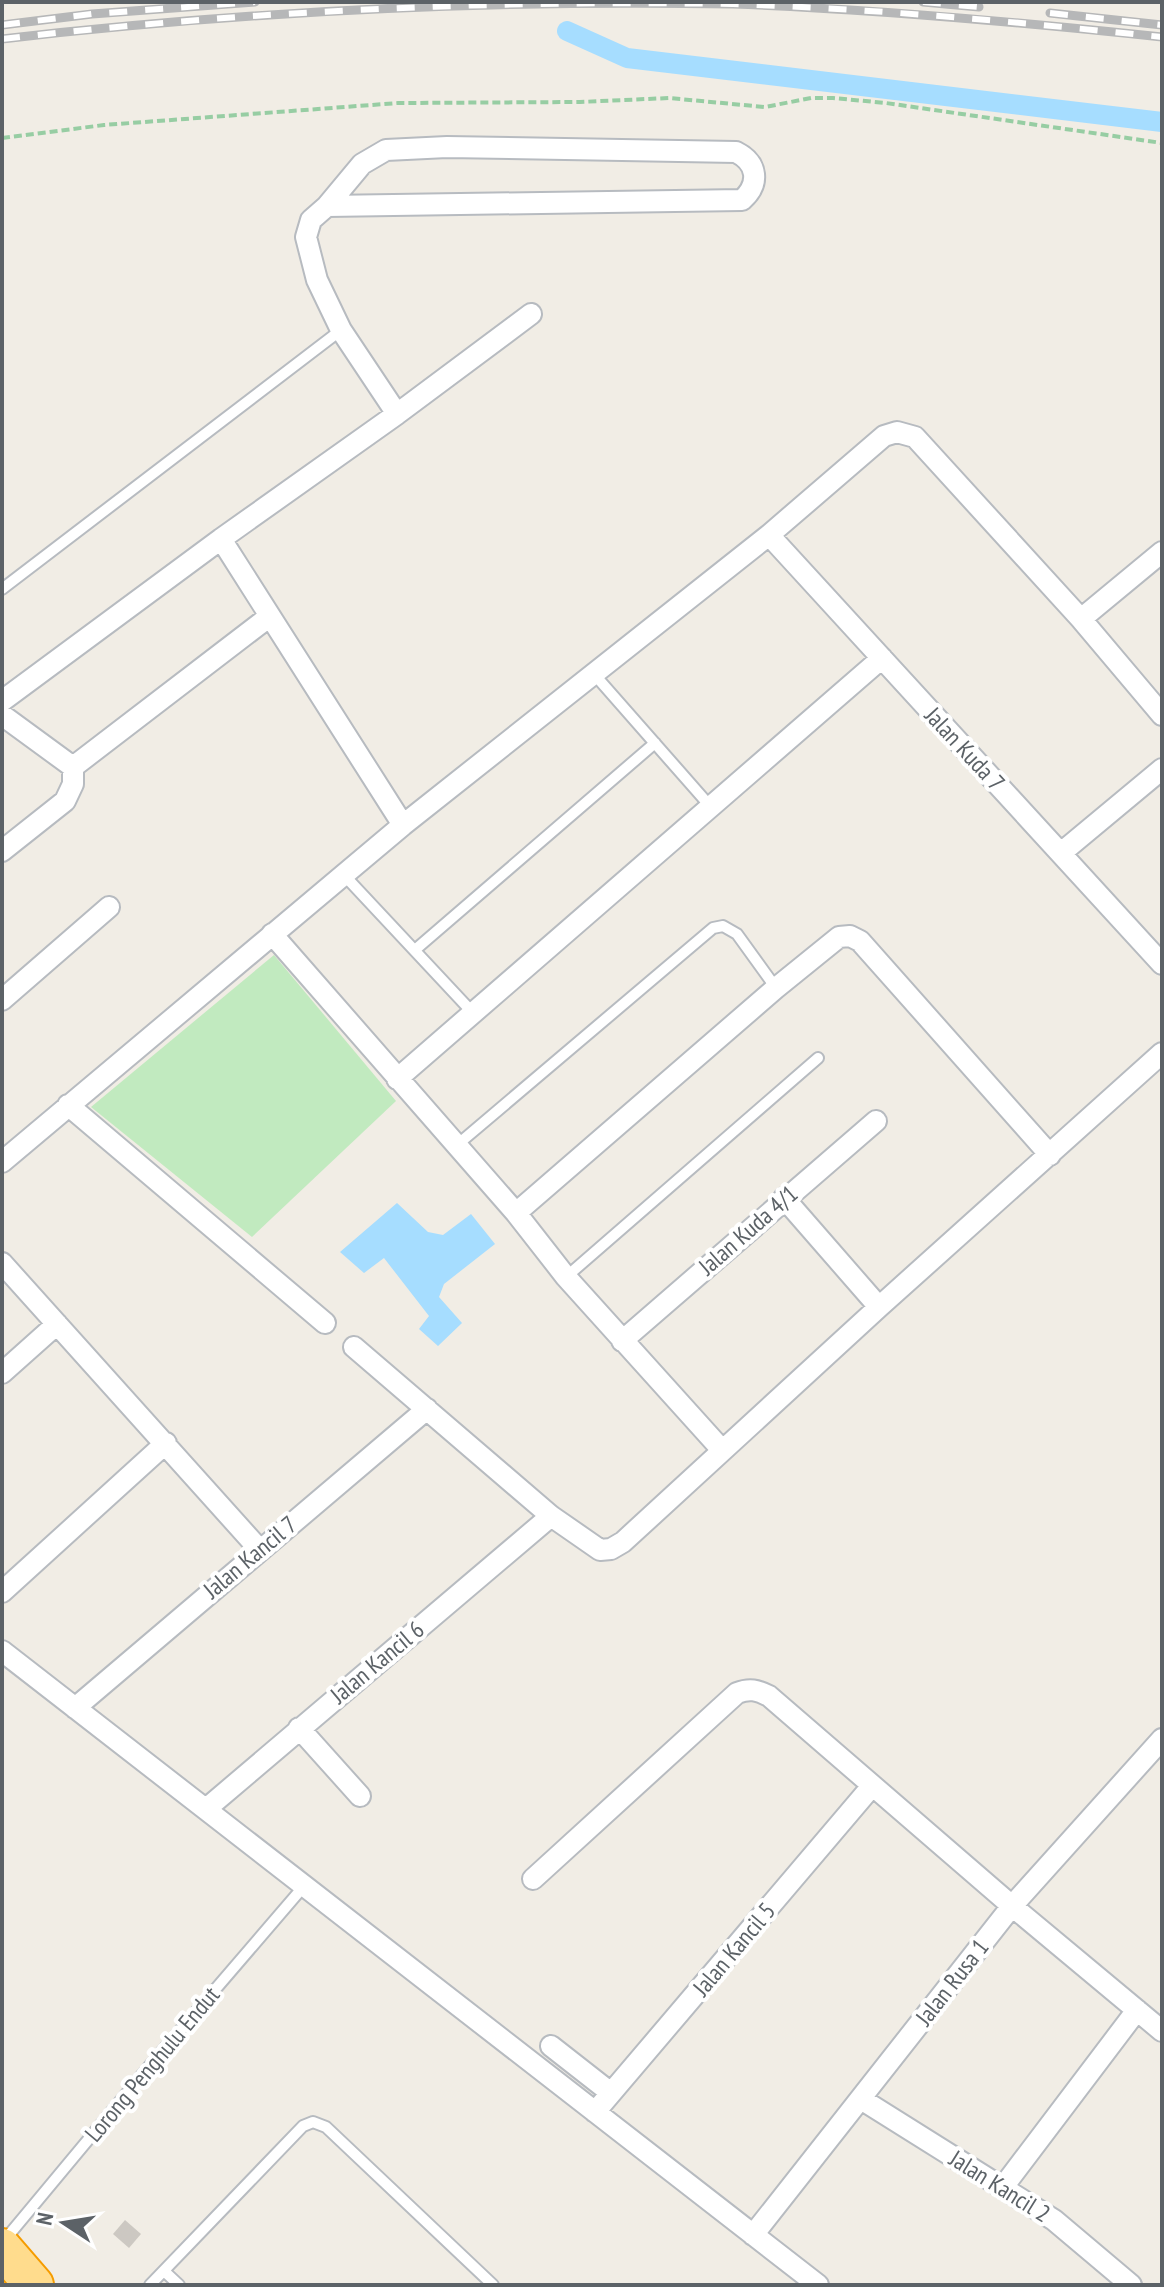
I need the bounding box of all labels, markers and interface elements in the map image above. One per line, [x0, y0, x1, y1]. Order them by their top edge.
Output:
street label: Jalan Kuda 7 [918, 700, 1012, 798]
street label: Jalan Kuda 4/1 [691, 1178, 804, 1282]
street label: Jalan Kancil 7 [196, 1509, 303, 1606]
street label: Jalan Kancil 6 [323, 1614, 430, 1711]
street label: Jalan Kancil 5 [685, 1896, 782, 2003]
street label: Jalan Rusa 1 [908, 1932, 996, 2032]
street label: Lorong Penghulu Endut [78, 1980, 226, 2148]
street label: Jalan Kancil 2 [943, 2142, 1056, 2229]
north arrow [24, 2183, 104, 2263]
text: N [30, 2210, 59, 2228]

